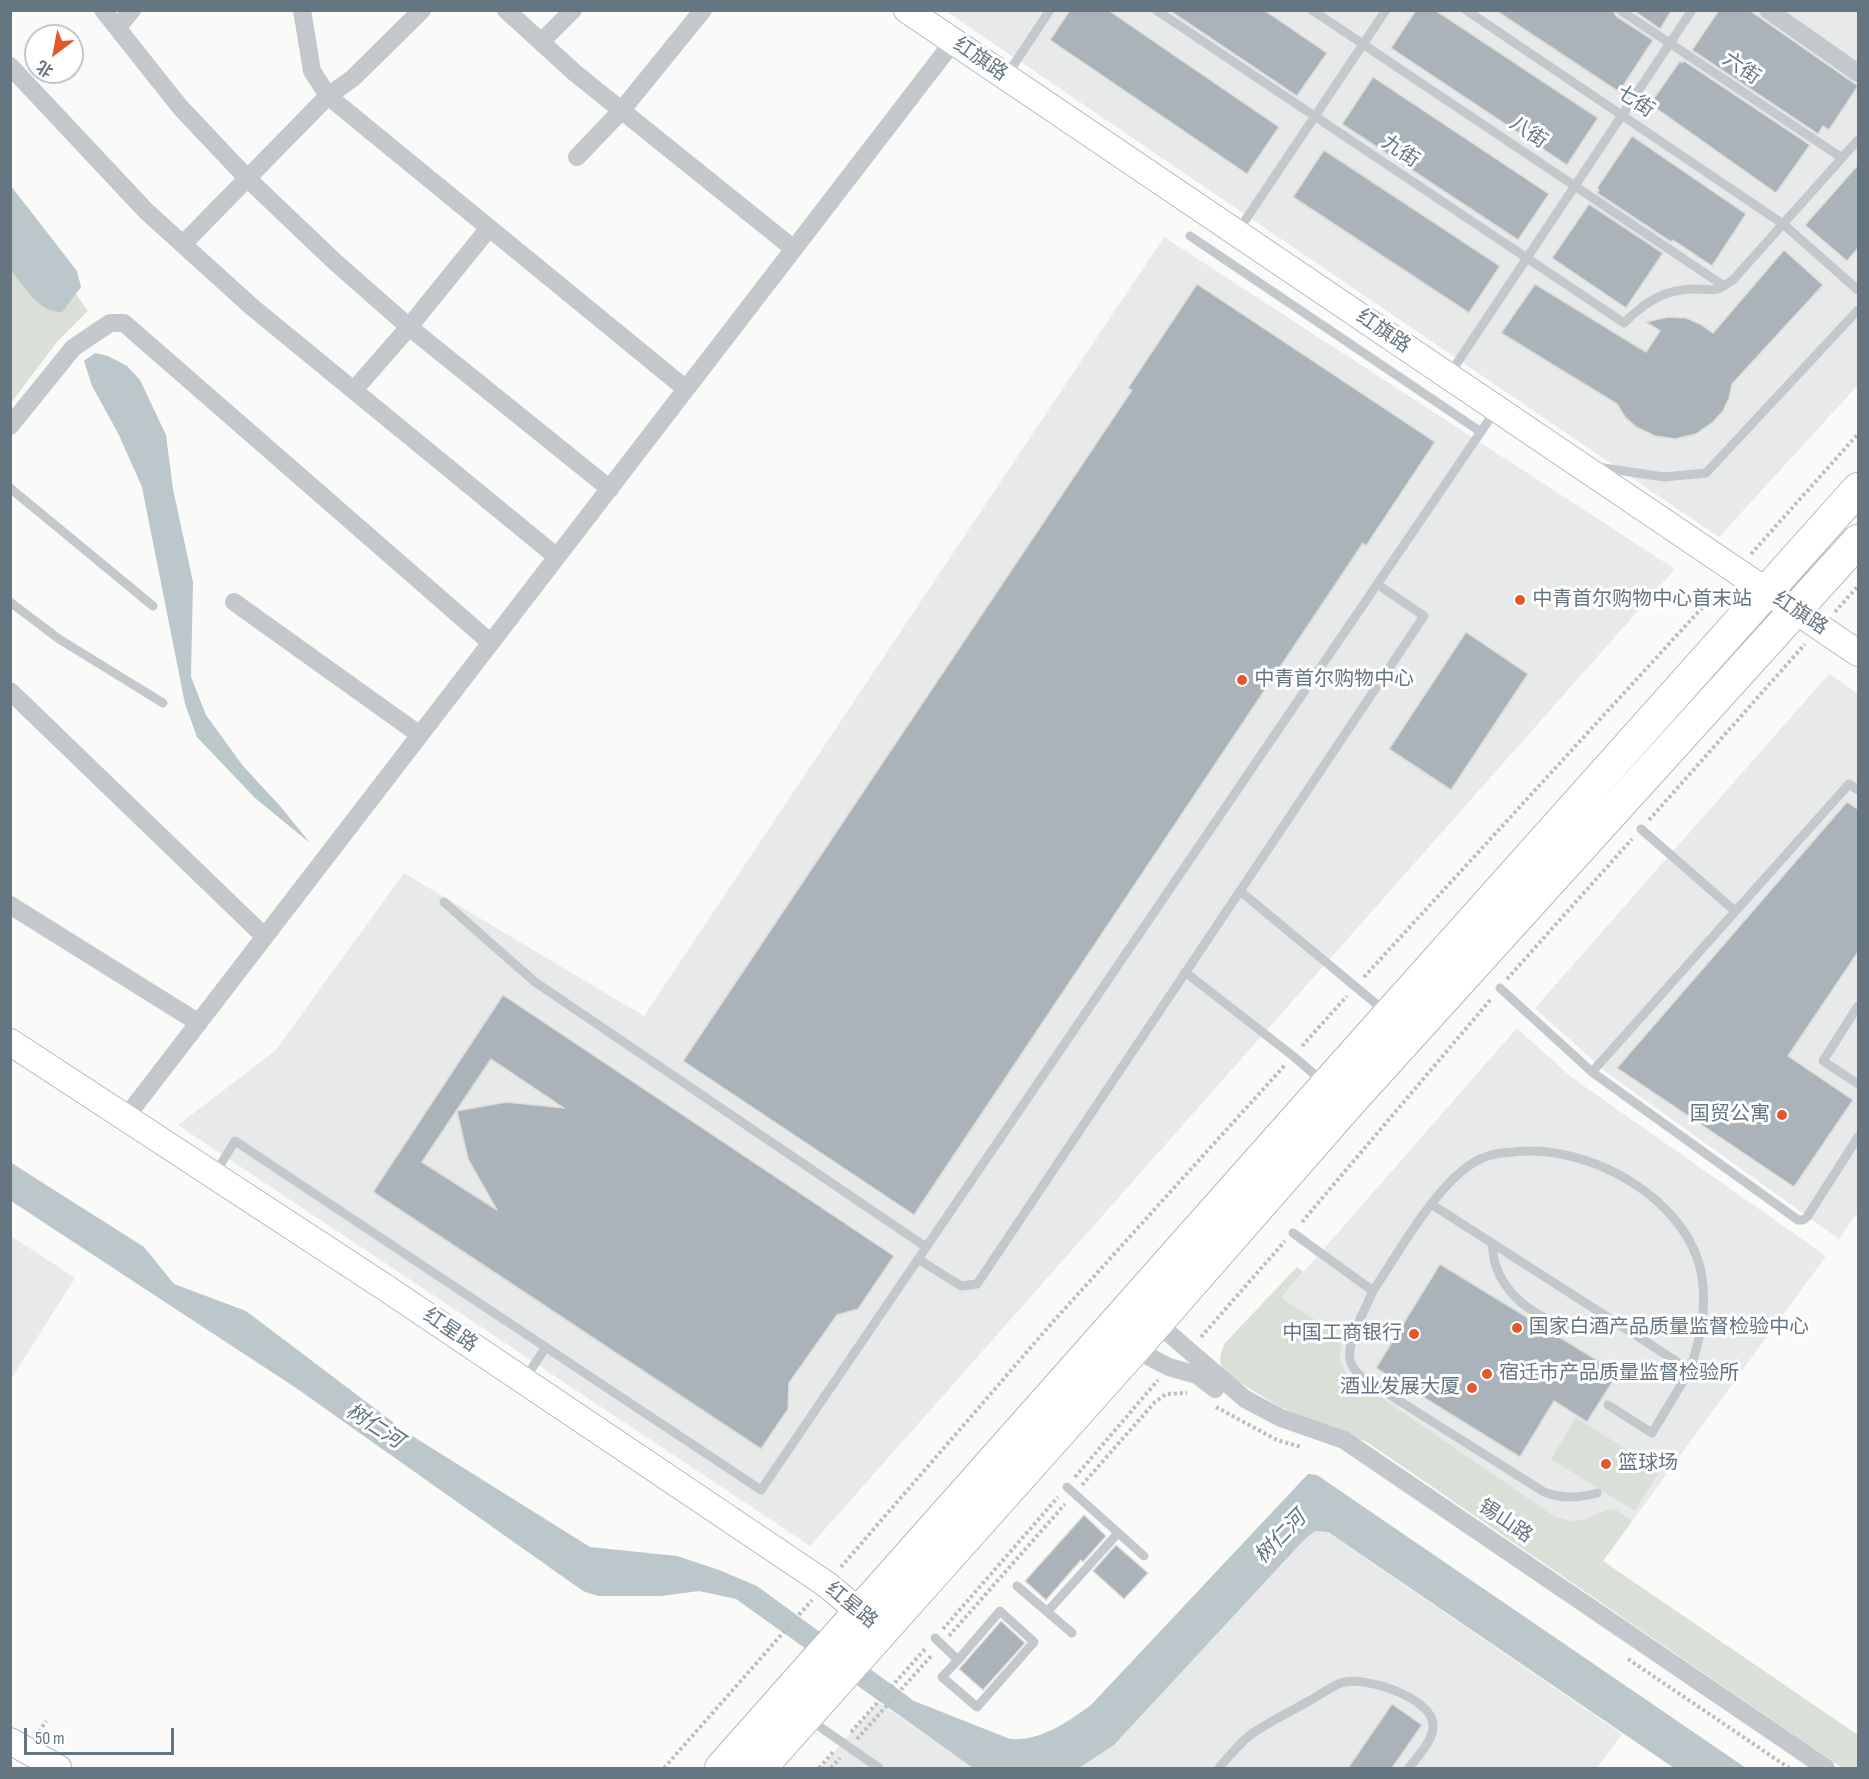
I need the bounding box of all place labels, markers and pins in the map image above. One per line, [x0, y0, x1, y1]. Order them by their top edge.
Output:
place label: 中青首尔购物中心首末站 [1532, 588, 1752, 612]
marker: 中青首尔购物中心首末站 [1513, 593, 1527, 607]
place label: 中青首尔购物中心 [1254, 668, 1414, 692]
marker: 中青首尔购物中心 [1235, 673, 1249, 687]
place label: 国贸公寓 [1690, 1103, 1770, 1127]
marker: 国贸公寓 [1775, 1108, 1789, 1122]
place label: 国家白酒产品质量监督检验中心 [1529, 1316, 1809, 1340]
marker: 国家白酒产品质量监督检验中心 [1510, 1321, 1524, 1335]
place label: 中国工商银行 [1282, 1322, 1402, 1346]
marker: 中国工商银行 [1407, 1327, 1421, 1341]
place label: 宿迁市产品质量监督检验所 [1499, 1362, 1739, 1386]
marker: 宿迁市产品质量监督检验所 [1480, 1367, 1494, 1381]
place label: 酒业发展大厦 [1340, 1376, 1460, 1400]
marker: 酒业发展大厦 [1465, 1381, 1479, 1395]
place label: 篮球场 [1618, 1452, 1678, 1476]
marker: 篮球场 [1599, 1457, 1613, 1471]

